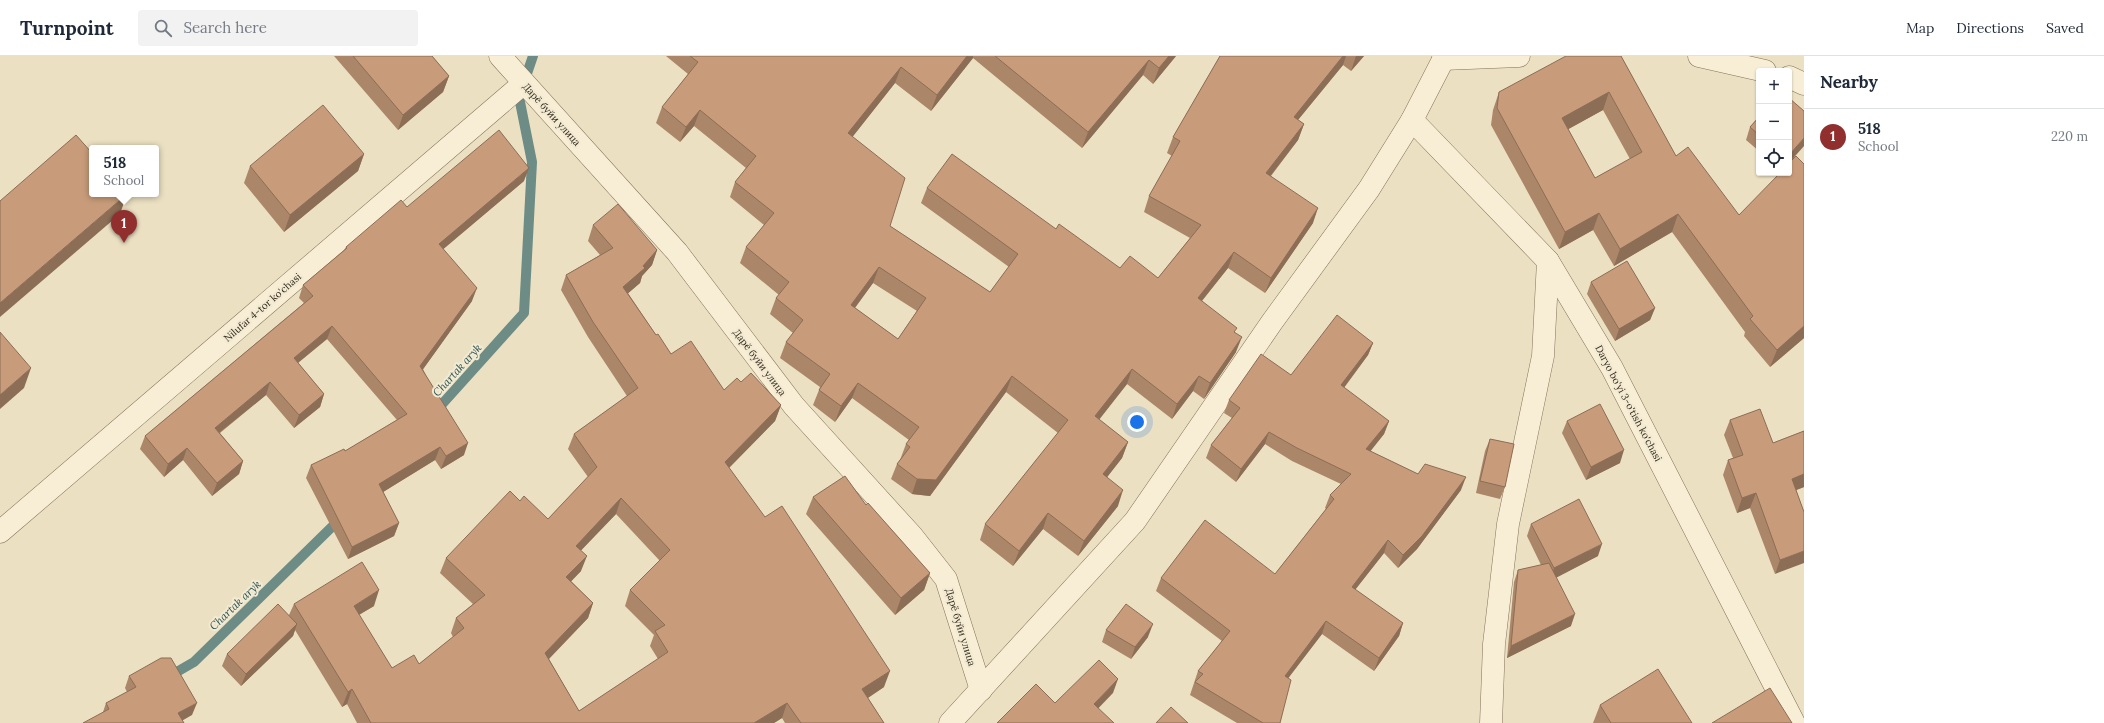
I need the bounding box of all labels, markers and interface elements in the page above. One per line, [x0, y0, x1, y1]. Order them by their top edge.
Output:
search box [138, 10, 418, 46]
text: Turnpoint [20, 16, 114, 40]
icon: search [152, 17, 174, 39]
text: Search here [184, 18, 267, 37]
text: Map [1906, 19, 1934, 37]
text: Directions [1956, 19, 2024, 37]
text: Saved [2046, 19, 2084, 37]
map controls [1756, 68, 1792, 176]
button: + [1756, 68, 1792, 104]
text: Nearby [1820, 71, 1878, 93]
street label: Дарё буйи улица [520, 80, 583, 149]
button: − [1756, 104, 1792, 140]
text: 518 [1858, 119, 1881, 138]
text: 1 [1830, 128, 1836, 145]
text: 220 m [2051, 128, 2088, 145]
text: School [1858, 138, 1899, 155]
button: locate [1756, 140, 1792, 176]
popup [89, 145, 159, 197]
text: 518 [104, 153, 126, 172]
text: School [104, 172, 144, 189]
pin: 1 [111, 210, 137, 243]
street label: Nilufar 4-tor ko'chasi [221, 270, 304, 345]
street label: Дарё буйи улица [730, 326, 789, 398]
water label: Chartak aryk [430, 341, 484, 399]
street label: Daryo bo'yi 3-o'tish ko'chasi [1592, 343, 1665, 464]
your location [1127, 412, 1147, 432]
water label: Chartak aryk [206, 577, 264, 633]
street label: Дарё буйи улица [943, 587, 979, 668]

